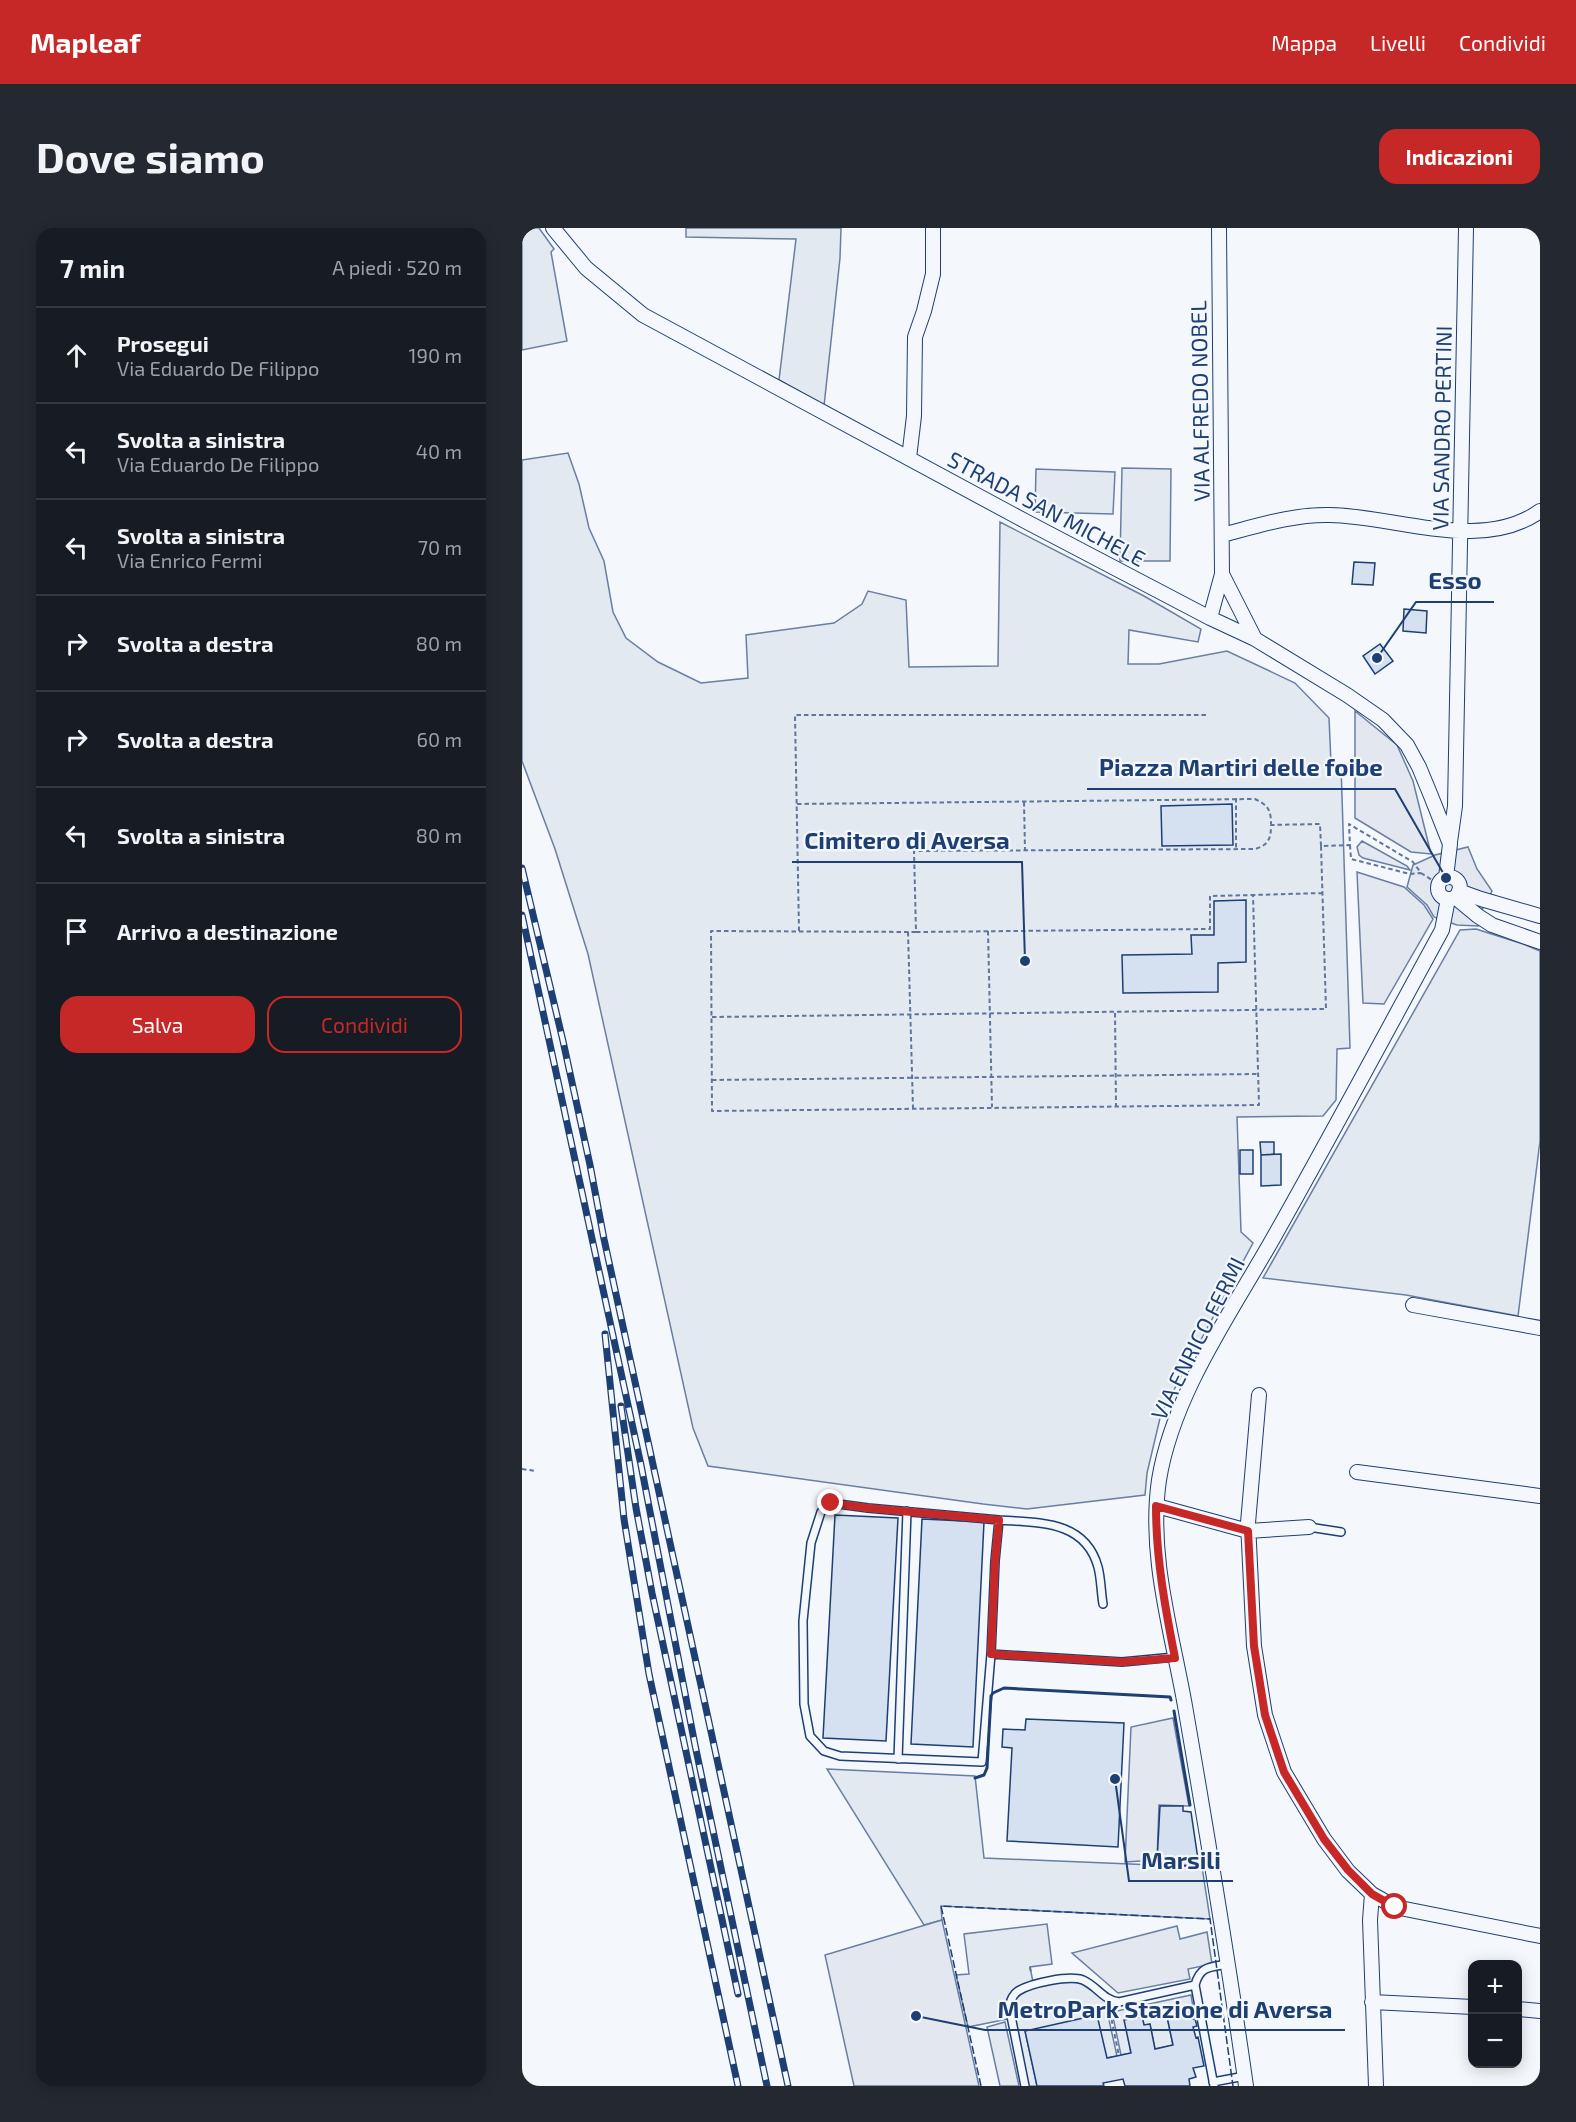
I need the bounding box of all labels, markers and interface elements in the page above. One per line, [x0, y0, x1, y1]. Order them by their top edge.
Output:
text: Mapleaf [30, 25, 141, 59]
text: Mappa [1271, 30, 1337, 55]
text: Livelli [1370, 30, 1426, 55]
text: Condividi [1459, 30, 1546, 55]
button: Indicazioni [1379, 129, 1540, 184]
text: Dove siamo [36, 131, 265, 181]
text: 7 min [60, 252, 125, 283]
text: A piedi · 520 m [332, 255, 462, 279]
street label: VIA ALFREDO NOBEL [1184, 300, 1214, 502]
street label: VIA SANDRO PERTINI [1426, 325, 1456, 531]
text: Prosegui [117, 330, 209, 356]
icon: ahead [60, 339, 93, 372]
text: 190 m [409, 343, 462, 367]
text: Via Eduardo De Filippo [117, 356, 319, 380]
text: Svolta a sinistra [117, 426, 285, 452]
icon: left [60, 435, 93, 468]
text: 40 m [416, 439, 462, 463]
street label: STRADA SAN MICHELE [944, 445, 1150, 571]
text: Via Eduardo De Filippo [117, 452, 319, 476]
text: Svolta a sinistra [117, 522, 285, 548]
icon: left [60, 531, 93, 564]
text: 70 m [418, 535, 462, 559]
text: Via Enrico Fermi [117, 548, 263, 572]
callout: Esso [1416, 560, 1494, 602]
text: Esso [1428, 565, 1482, 594]
icon: right [60, 627, 93, 660]
text: Svolta a destra [117, 630, 274, 656]
text: 80 m [416, 631, 462, 655]
icon: right [60, 723, 93, 756]
text: Svolta a destra [117, 726, 274, 752]
text: 60 m [417, 727, 462, 751]
callout: Piazza Martiri delle foibe [1087, 747, 1395, 789]
text: Piazza Martiri delle foibe [1099, 752, 1383, 781]
icon: left [60, 819, 93, 852]
callout: Cimitero di Aversa [792, 820, 1022, 862]
text: Svolta a sinistra [117, 822, 285, 848]
text: 80 m [416, 823, 462, 847]
text: Cimitero di Aversa [804, 825, 1010, 854]
icon: arrive [60, 915, 93, 948]
text: Arrivo a destinazione [117, 918, 338, 944]
button: Salva [60, 996, 255, 1053]
button: Condividi [267, 996, 462, 1053]
street label: VIA ENRICO FERMI [1145, 1252, 1249, 1424]
route end [817, 1489, 843, 1515]
callout: Marsili [1129, 1839, 1233, 1881]
text: Marsili [1141, 1845, 1221, 1874]
route start [1381, 1893, 1407, 1919]
map controls [1468, 1960, 1522, 2068]
button: + [1468, 1960, 1522, 2014]
callout: MetroPark Stazione di Aversa [985, 1988, 1345, 2030]
text: MetroPark Stazione di Aversa [997, 1994, 1333, 2023]
button: − [1468, 2014, 1522, 2068]

